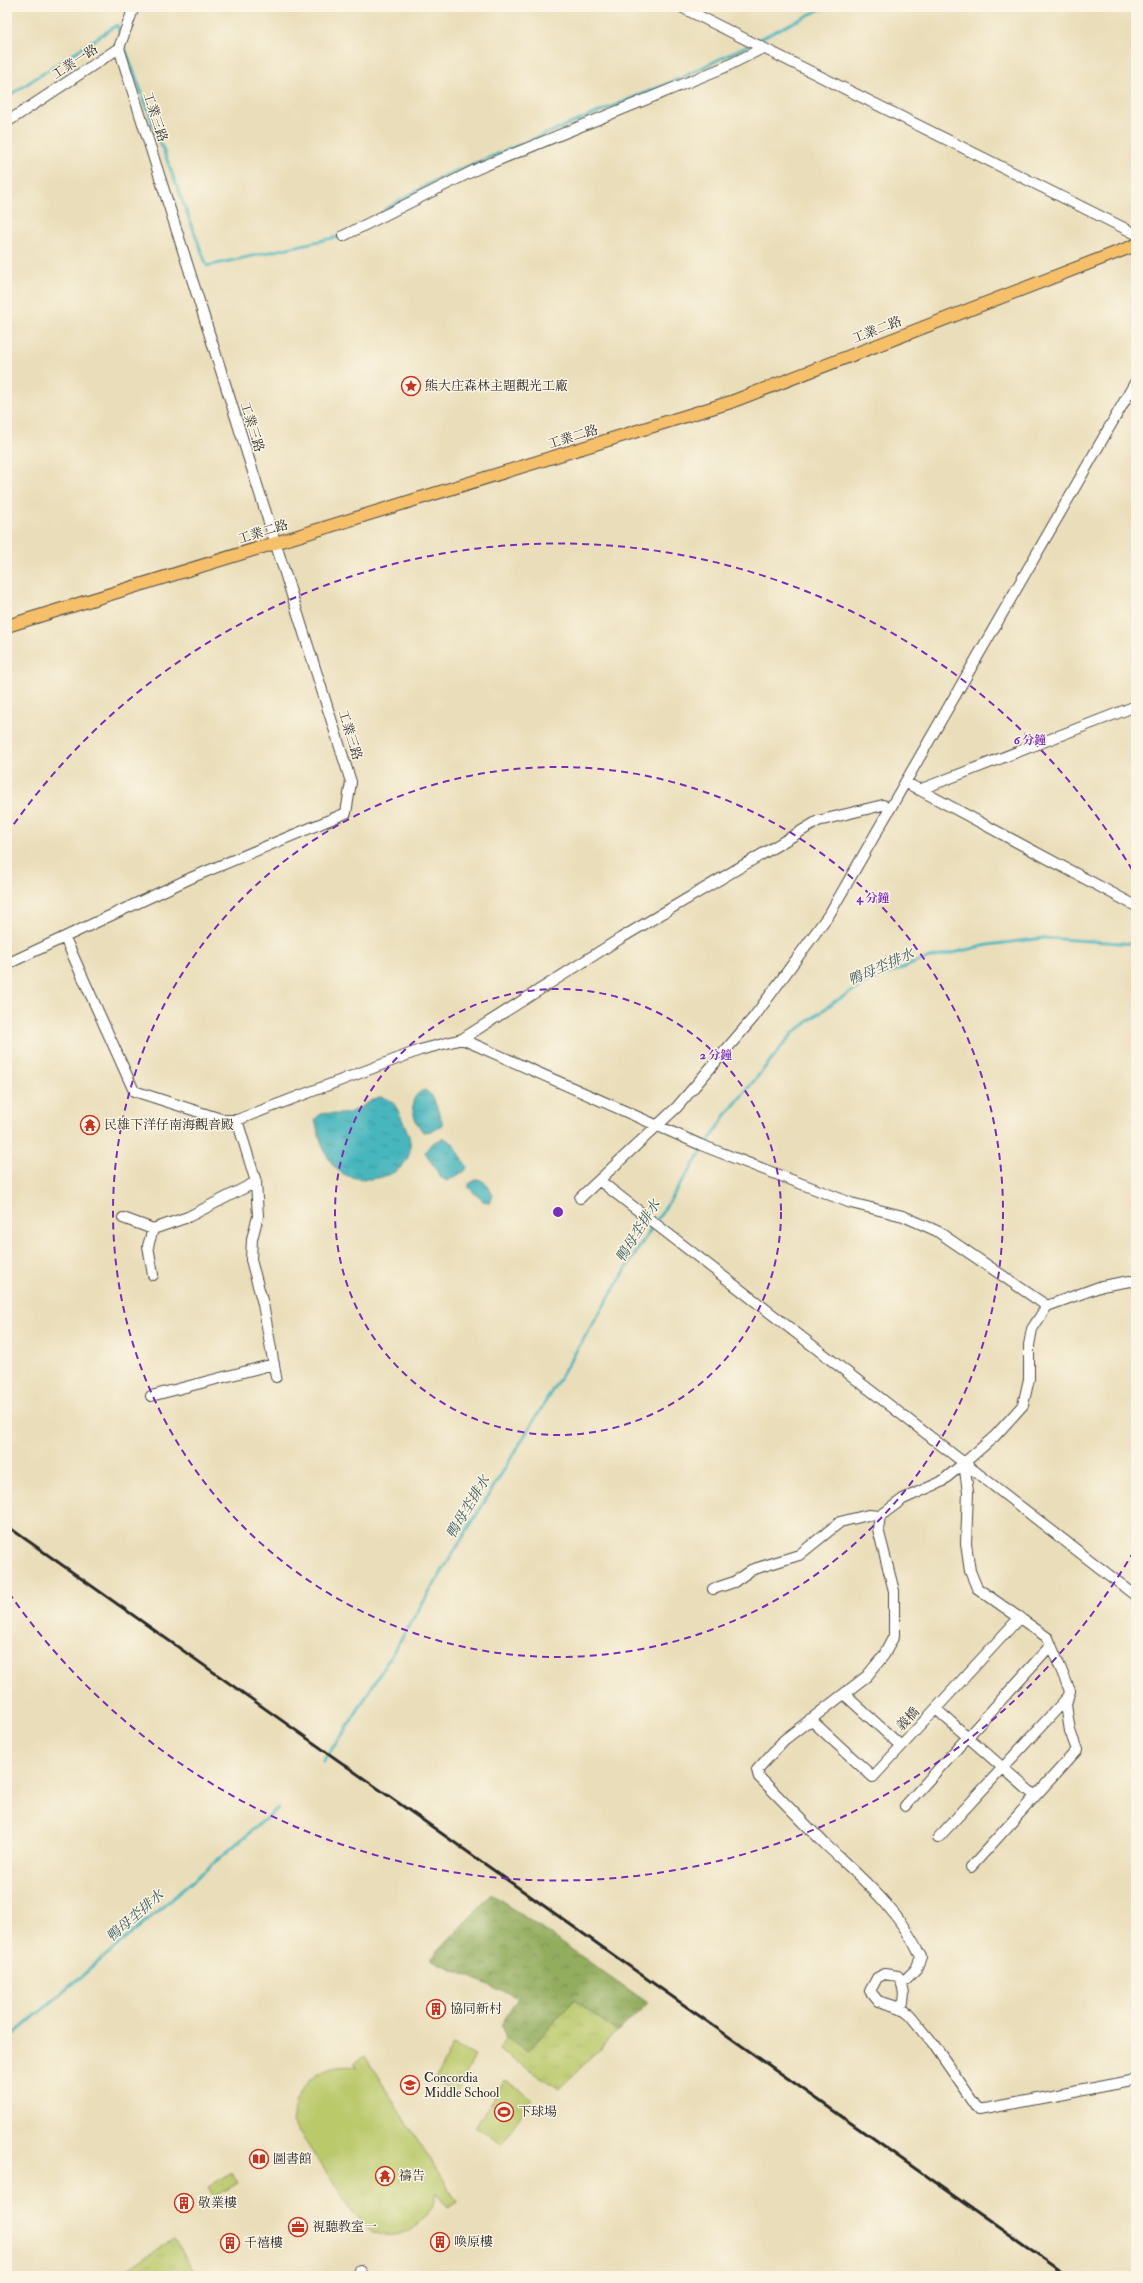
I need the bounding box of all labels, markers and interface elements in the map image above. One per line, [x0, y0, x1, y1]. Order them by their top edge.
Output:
street label: 工業一路 [49, 41, 101, 83]
street label: 工業三路 [139, 90, 171, 144]
street label: 工業二路 [850, 313, 904, 347]
place icon: 熊大庄森林主題觀光工廠 [400, 375, 422, 397]
place label: 熊大庄森林主題觀光工廠 [425, 378, 568, 394]
street label: 工業三路 [237, 400, 267, 454]
street label: 工業二路 [546, 422, 600, 452]
street label: 工業二路 [236, 517, 290, 547]
street label: 工業三路 [335, 708, 365, 762]
text: 6 分鐘 [1014, 733, 1046, 748]
text: 4 分鐘 [856, 891, 890, 906]
water label: 鴨母坔排水 [846, 944, 918, 989]
text: 2 分鐘 [700, 1048, 732, 1063]
temple icon: 民雄下洋仔南海觀音殿 [79, 1114, 101, 1136]
place label: 民雄下洋仔南海觀音殿 [104, 1117, 234, 1133]
water label: 鴨母坔排水 [612, 1195, 665, 1265]
centre of rings [551, 1205, 565, 1219]
water label: 鴨母坔排水 [443, 1471, 494, 1541]
street label: 義橋 [893, 1704, 923, 1734]
water label: 鴨母坔排水 [103, 1885, 169, 1945]
building icon: 協同新村 [425, 1998, 447, 2020]
place label: 協同新村 [450, 2001, 502, 2017]
place label: Concordia Middle School [424, 2070, 500, 2101]
school or university icon: Concordia Middle School [399, 2074, 421, 2096]
sports icon: 下球場 [493, 2101, 515, 2123]
place label: 下球場 [518, 2104, 557, 2120]
library icon: 圖書館 [248, 2148, 270, 2170]
place label: 圖書館 [273, 2151, 312, 2167]
temple icon: 禱告 [374, 2165, 396, 2187]
place label: 禱告 [399, 2168, 425, 2184]
building icon: 敬業樓 [173, 2192, 195, 2214]
place label: 敬業樓 [198, 2195, 237, 2211]
office icon: 視聽教室一 [287, 2216, 309, 2238]
place label: 視聽教室一 [312, 2219, 377, 2235]
building icon: 喚原樓 [429, 2231, 451, 2253]
building icon: 千禧樓 [219, 2232, 241, 2254]
place label: 喚原樓 [454, 2234, 493, 2250]
place label: 千禧樓 [244, 2235, 283, 2251]

